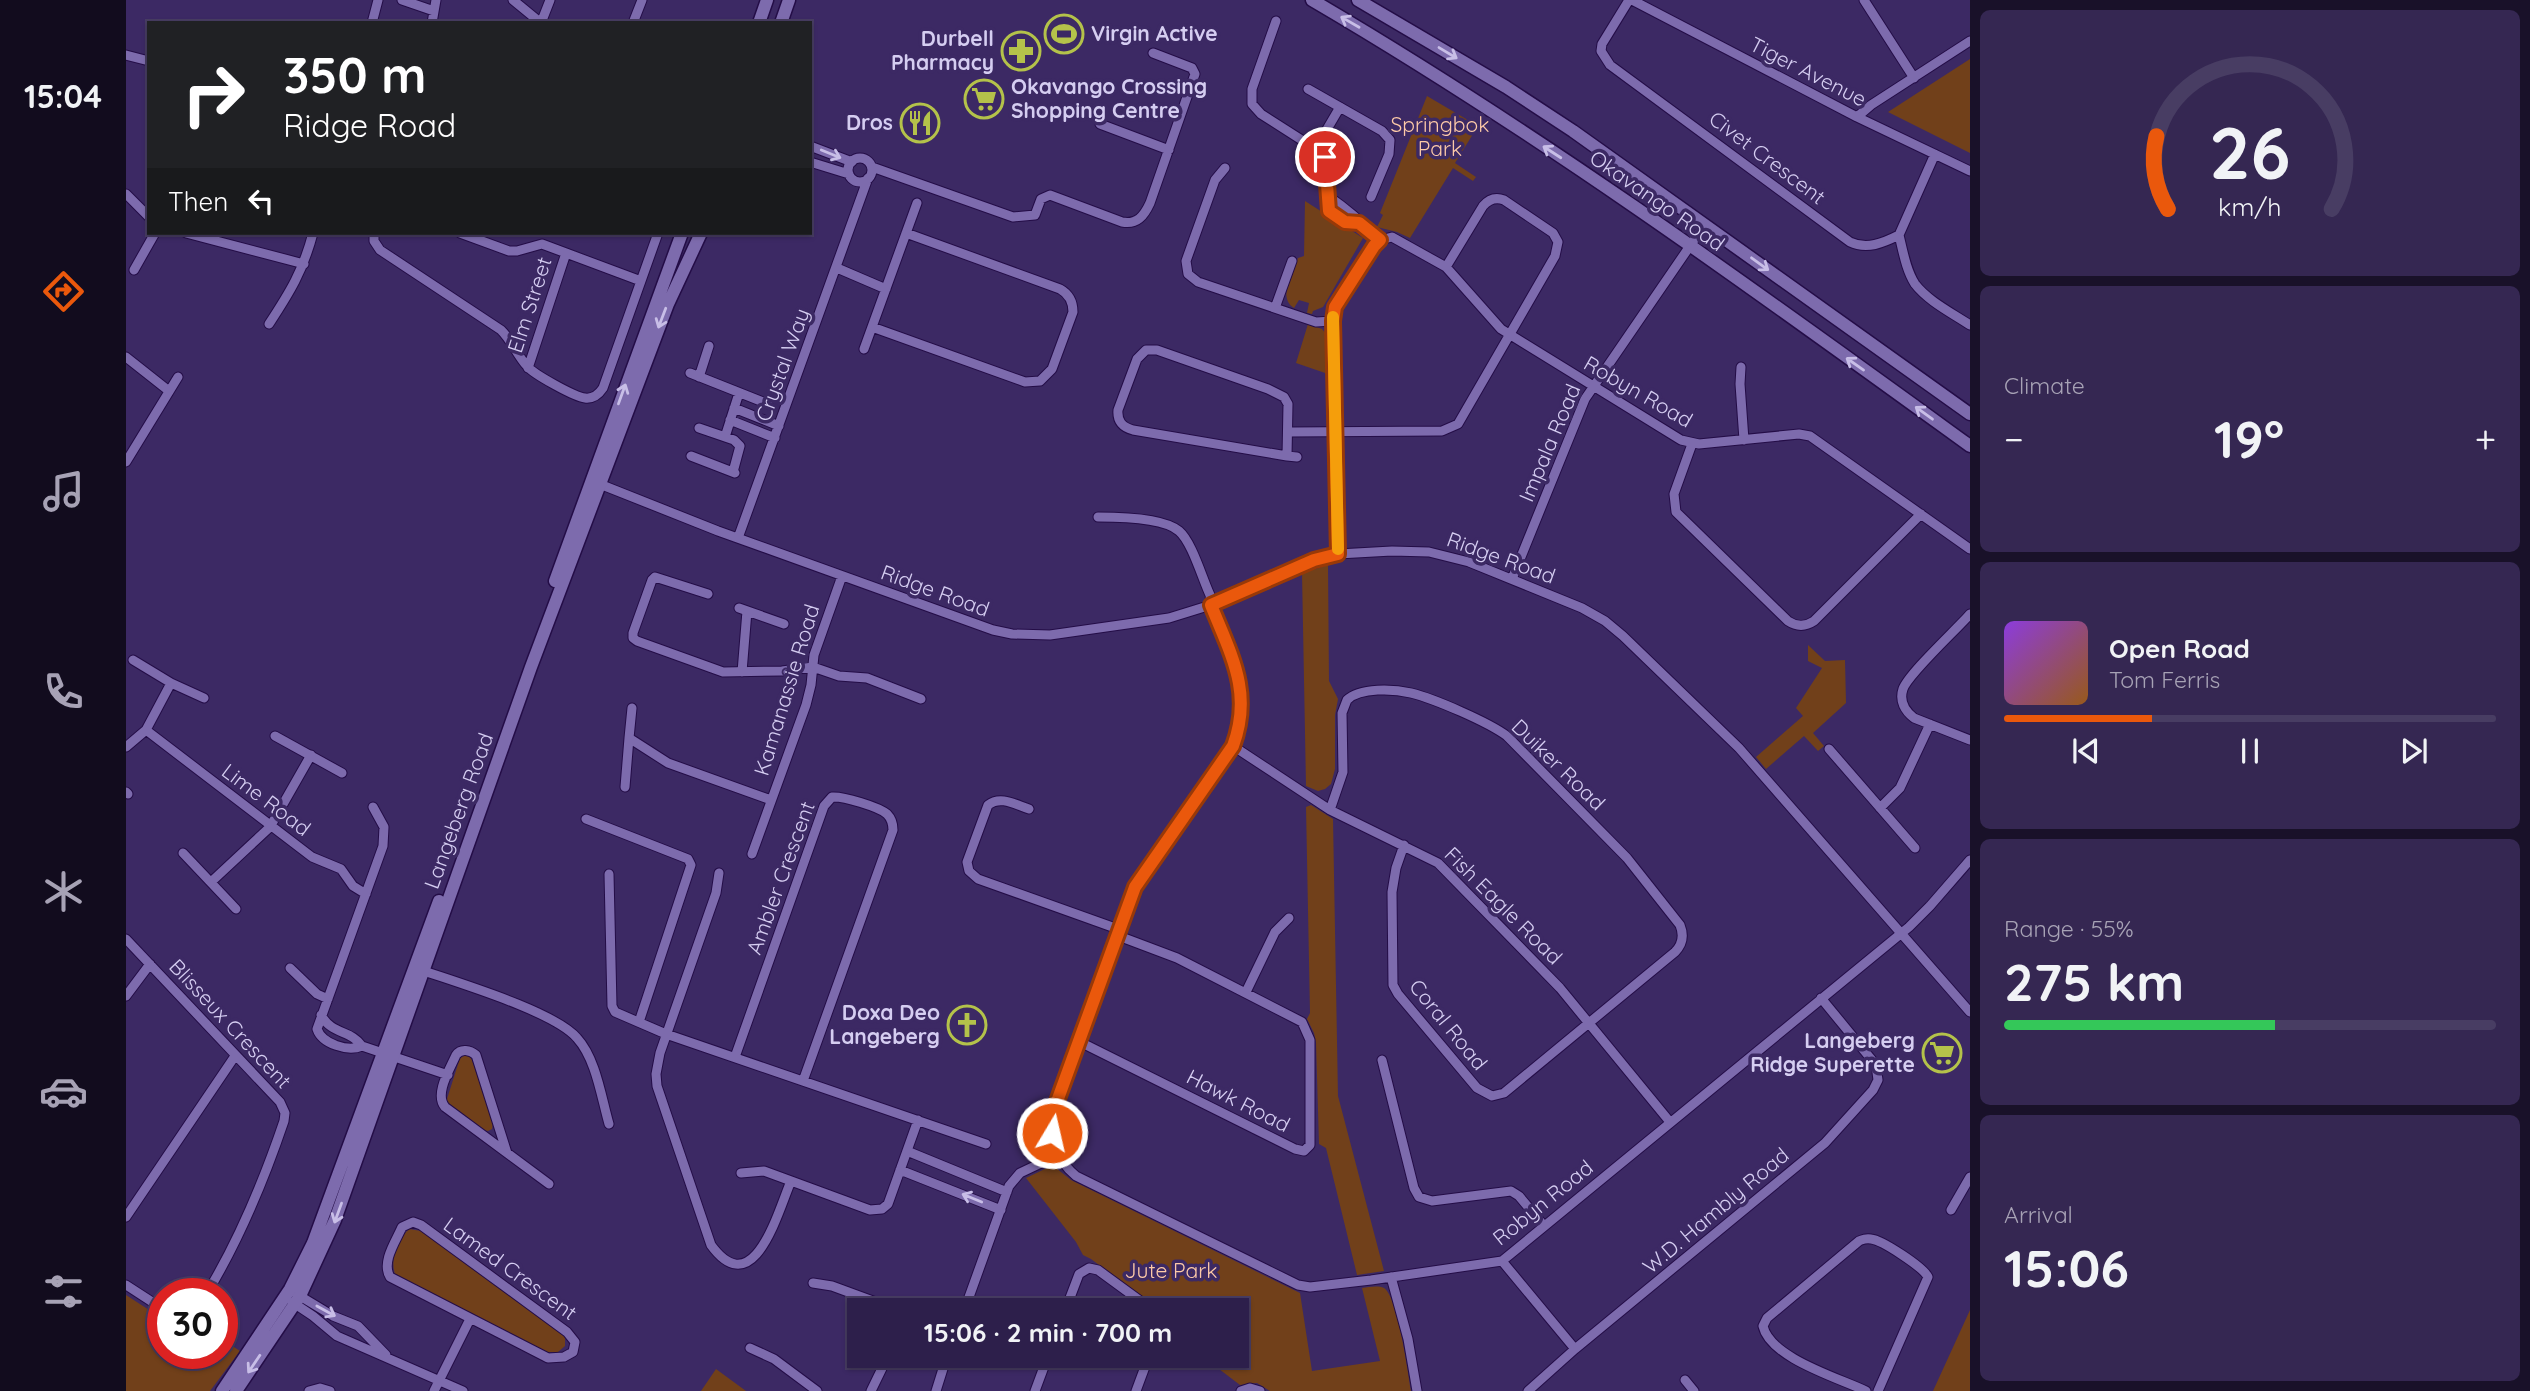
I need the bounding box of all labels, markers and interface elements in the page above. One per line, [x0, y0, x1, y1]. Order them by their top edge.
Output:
sports icon: Virgin Active [1043, 13, 1085, 55]
one-way arrow [1340, 15, 1360, 29]
place label: Virgin Active [1091, 20, 1218, 46]
place label: Durbell Pharmacy [891, 25, 994, 75]
pharmacy icon: Durbell Pharmacy [1000, 30, 1042, 72]
street label: Tiger Avenue [1746, 31, 1871, 112]
text: 350 m [283, 44, 427, 105]
one-way arrow [1438, 47, 1458, 61]
icon: right [168, 49, 259, 140]
place label: Okavango Crossing Shopping Centre [1011, 73, 1207, 123]
text: 15:04 [24, 76, 102, 116]
supermarket icon: Okavango Crossing Shopping Centre [963, 78, 1005, 120]
restaurant icon: Dros [899, 102, 941, 144]
text: Ridge Road [283, 105, 456, 145]
street label: Civet Crescent [1704, 105, 1831, 209]
text: 26 [2209, 106, 2291, 197]
place label: Dros [846, 109, 893, 135]
park label: Springbok Park [1391, 111, 1490, 161]
pin [1295, 127, 1355, 187]
icon: arrive [1306, 138, 1344, 176]
street label: Okavango Road [1585, 144, 1730, 256]
one-way arrow [1543, 145, 1563, 159]
one-way arrow [820, 148, 841, 161]
icon: left [242, 182, 280, 220]
text: Then [168, 185, 228, 218]
text: km/h [2218, 191, 2282, 222]
street label: Elm Street [501, 254, 557, 356]
one-way arrow [1750, 257, 1769, 271]
icon: directions [39, 267, 88, 316]
street label: Crystal Way [750, 305, 815, 425]
one-way arrow [655, 307, 668, 329]
street label: Robyn Road [1579, 350, 1698, 433]
one-way arrow [1846, 357, 1865, 371]
text: Climate [2004, 371, 2085, 400]
street label: Impala Road [1513, 380, 1586, 505]
one-way arrow [617, 383, 629, 405]
one-way arrow [1915, 406, 1934, 420]
text: 19° [2214, 406, 2284, 471]
text: − [2004, 415, 2024, 463]
text: + [2475, 415, 2496, 463]
icon: music [39, 467, 88, 516]
street label: Ridge Road [1443, 525, 1559, 589]
street label: Ridge Road [877, 558, 993, 622]
street label: Kamanassie Road [748, 601, 824, 778]
text: Open Road [2109, 632, 2250, 665]
text: Tom Ferris [2109, 665, 2220, 694]
icon: phone [39, 667, 88, 716]
street label: Duiker Road [1506, 713, 1611, 815]
street label: Langeberg Road [418, 729, 498, 892]
icon: previous [2067, 732, 2105, 770]
icon: pause [2231, 732, 2269, 770]
icon: next [2395, 732, 2433, 770]
street label: Lime Road [217, 757, 316, 841]
street label: Ambler Crescent [740, 798, 820, 958]
street label: Fish Eagle Road [1439, 841, 1568, 970]
icon: climate [39, 867, 88, 916]
text: Range · 55% [2004, 914, 2134, 943]
text: 275 km [2004, 949, 2184, 1014]
street label: Blisseux Crescent [164, 953, 297, 1093]
street label: Coral Road [1404, 974, 1493, 1075]
place label: Doxa Deo Langeberg [829, 999, 940, 1049]
church icon: Doxa Deo Langeberg [946, 1004, 988, 1046]
place label: Langeberg Ridge Superette [1750, 1027, 1915, 1077]
supermarket icon: Langeberg Ridge Superette [1921, 1032, 1963, 1074]
street label: Hawk Road [1182, 1063, 1295, 1137]
icon: car [39, 1067, 88, 1116]
position arrow [1015, 1096, 1089, 1170]
street label: W.D. Hambly Road [1637, 1142, 1794, 1279]
street label: Robyn Road [1487, 1154, 1598, 1250]
one-way arrow [961, 1191, 983, 1204]
text: Arrival [2004, 1200, 2073, 1229]
one-way arrow [331, 1201, 343, 1223]
street label: Lamed Crescent [439, 1211, 582, 1325]
text: 15:06 [2004, 1235, 2129, 1300]
park label: Jute Park [1124, 1257, 1218, 1283]
icon: filters [39, 1267, 88, 1316]
speed limit sign: 30 [147, 1278, 238, 1369]
one-way arrow [315, 1304, 335, 1318]
text: 15:06 · 2 min · 700 m [924, 1316, 1172, 1349]
one-way arrow [247, 1354, 262, 1373]

